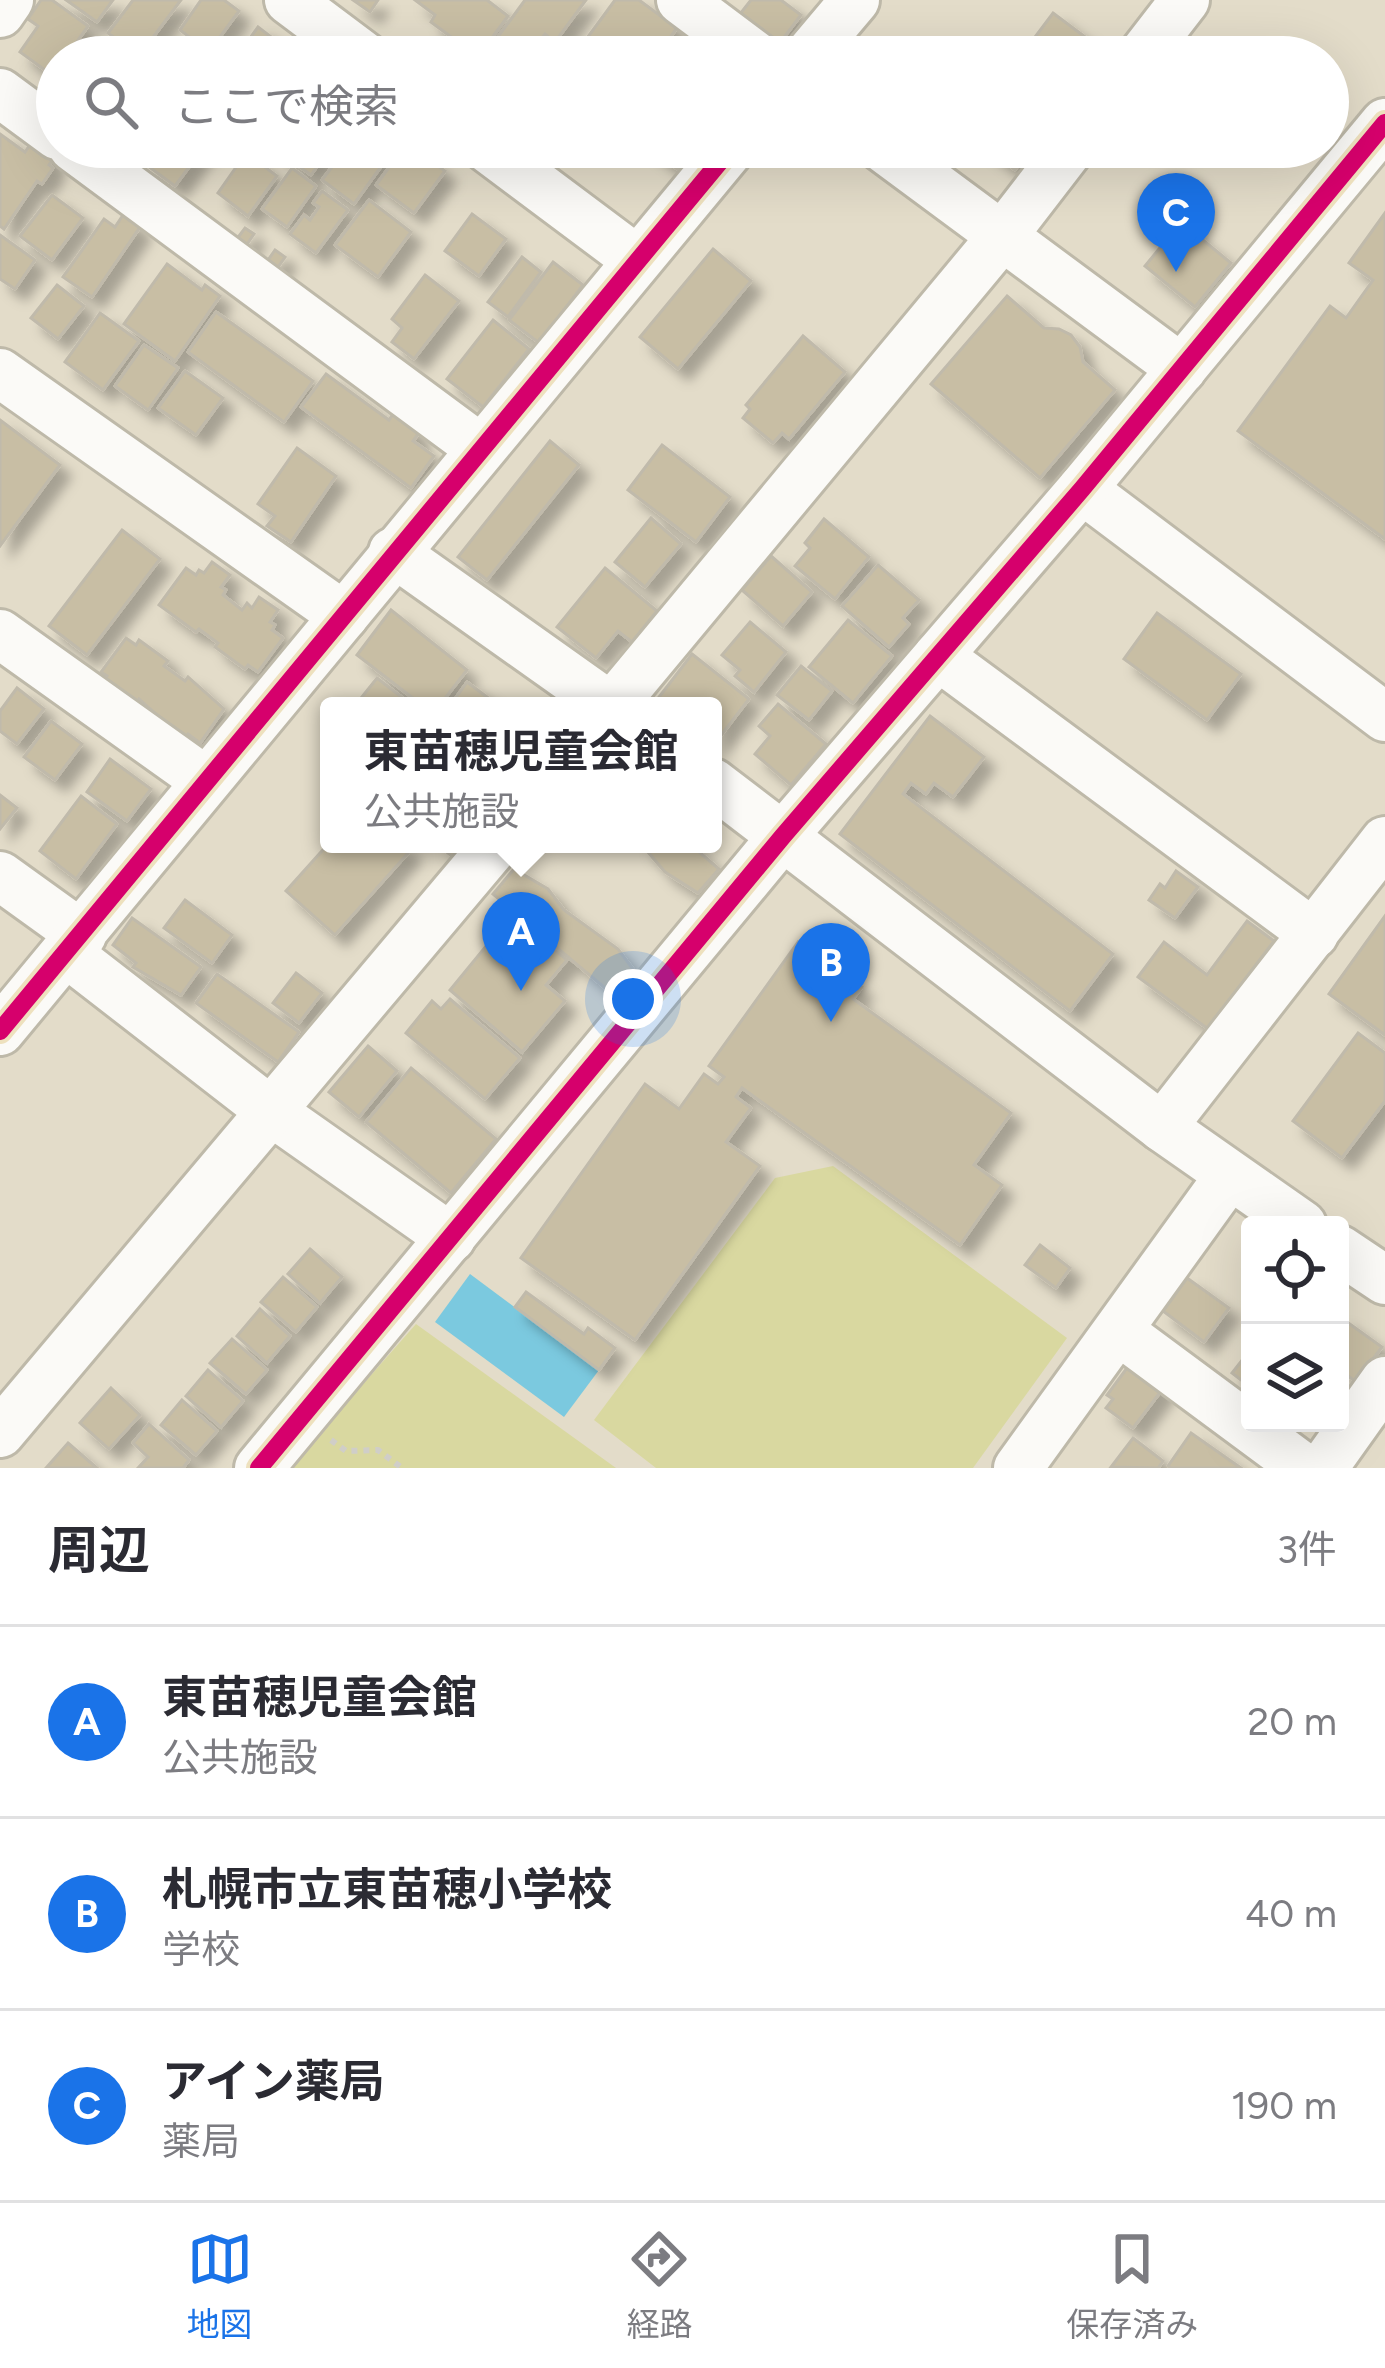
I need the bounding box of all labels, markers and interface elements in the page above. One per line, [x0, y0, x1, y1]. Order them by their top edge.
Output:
search box [36, 36, 1349, 168]
icon: search [78, 69, 144, 135]
text: ここで検索 [174, 79, 399, 133]
pin: C [1137, 173, 1215, 272]
popup [320, 697, 722, 853]
text: 東苗穂児童会館 [363, 724, 679, 778]
text: 公共施設 [363, 788, 520, 835]
pin: A [482, 892, 560, 991]
pin: B [792, 923, 870, 1022]
your location [603, 969, 663, 1029]
map controls [1241, 1216, 1349, 1432]
button: locate [1241, 1216, 1349, 1324]
button: layers [1241, 1324, 1349, 1432]
text: 周辺 [48, 1520, 150, 1581]
text: 3件 [1277, 1526, 1337, 1573]
text: 東苗穂児童会館 [162, 1670, 477, 1724]
text: A [73, 1698, 101, 1745]
text: 20 m [1247, 1698, 1337, 1745]
text: 公共施設 [162, 1734, 318, 1781]
text: 札幌市立東苗穂小学校 [162, 1862, 612, 1916]
text: B [75, 1890, 99, 1937]
text: 40 m [1245, 1890, 1337, 1937]
text: 学校 [162, 1926, 240, 1973]
text: アイン薬局 [162, 2054, 385, 2108]
text: C [73, 2082, 101, 2129]
text: 190 m [1231, 2082, 1337, 2129]
text: 薬局 [162, 2118, 240, 2165]
tab: 地図 [187, 2226, 253, 2346]
tab: 経路 [626, 2226, 692, 2346]
tab: 保存済み [1066, 2226, 1198, 2346]

